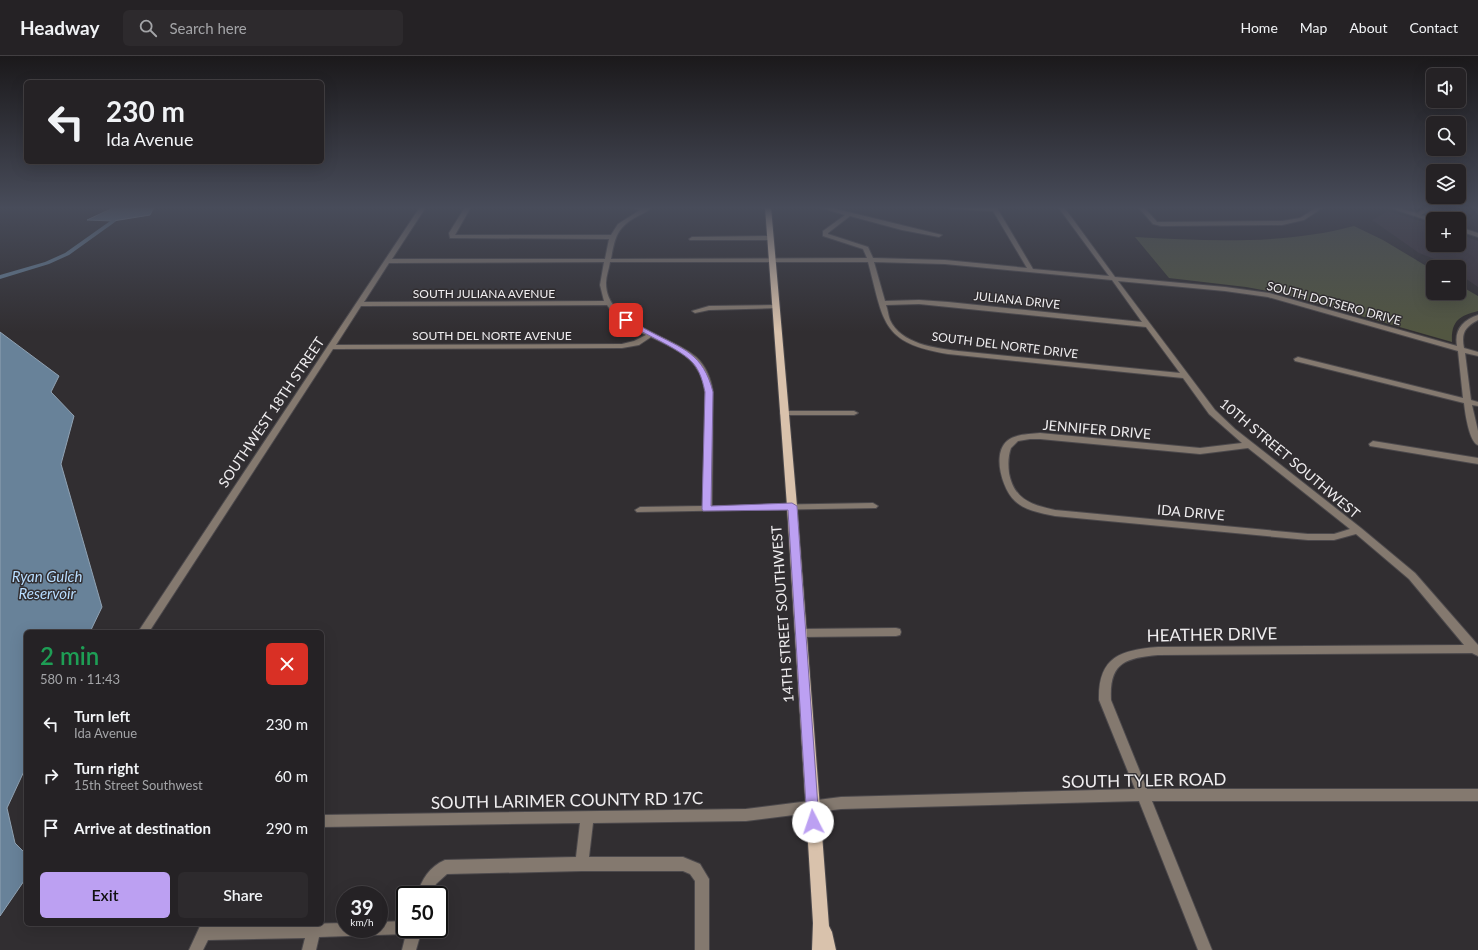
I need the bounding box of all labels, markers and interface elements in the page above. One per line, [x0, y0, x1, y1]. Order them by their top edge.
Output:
search box [123, 10, 403, 46]
text: Headway [20, 16, 99, 39]
icon: search [137, 17, 159, 39]
text: Search here [169, 19, 247, 37]
text: Home [1240, 19, 1278, 36]
text: Map [1300, 19, 1327, 36]
text: About [1349, 19, 1387, 36]
text: Contact [1409, 19, 1458, 36]
map controls [1426, 68, 1466, 300]
button: sound [1426, 68, 1466, 108]
text: 230 m [106, 94, 185, 128]
icon: left [40, 96, 92, 148]
button: search [1426, 116, 1466, 156]
text: Ida Avenue [106, 128, 193, 150]
button: layers [1426, 164, 1466, 204]
button: + [1426, 212, 1466, 252]
button: − [1426, 260, 1466, 300]
street label: SOUTH DOTSERO DRIVE [1265, 278, 1403, 328]
street label: SOUTH JULIANA AVENUE [413, 286, 555, 301]
street label: JULIANA DRIVE [973, 288, 1061, 312]
pin [609, 303, 643, 337]
icon: arrive [615, 309, 637, 331]
street label: SOUTH DEL NORTE AVENUE [412, 328, 572, 343]
street label: SOUTH DEL NORTE DRIVE [931, 329, 1079, 361]
street label: SOUTHWEST 18TH STREET [214, 333, 328, 490]
street label: 10TH STREET SOUTHWEST [1217, 394, 1364, 522]
street label: JENNIFER DRIVE [1042, 416, 1152, 442]
street label: IDA DRIVE [1156, 501, 1226, 523]
street label: 14TH STREET SOUTHWEST [767, 524, 797, 703]
water label: Ryan Gulch Reservoir [12, 567, 82, 602]
street label: HEATHER DRIVE [1147, 622, 1278, 646]
text: 2 min [40, 641, 99, 670]
button: close [266, 643, 308, 685]
text: 580 m · 11:43 [40, 671, 120, 687]
text: Turn left [74, 707, 130, 725]
icon: left [40, 713, 62, 735]
text: 230 m [266, 715, 308, 733]
text: Ida Avenue [74, 725, 137, 741]
text: Turn right [74, 759, 139, 777]
icon: right [40, 765, 62, 787]
text: 60 m [274, 767, 308, 785]
street label: SOUTH TYLER ROAD [1062, 768, 1227, 792]
text: 15th Street Southwest [74, 777, 203, 793]
street label: SOUTH LARIMER COUNTY RD 17C [431, 787, 703, 813]
position arrow [792, 801, 834, 843]
icon: arrive [40, 817, 62, 839]
text: Arrive at destination [74, 819, 211, 837]
text: 290 m [266, 819, 308, 837]
button: Exit [40, 872, 170, 918]
button: Share [178, 872, 308, 918]
speed limit sign: 50 [396, 886, 448, 938]
text: 39 [350, 895, 374, 919]
text: km/h [350, 916, 374, 928]

